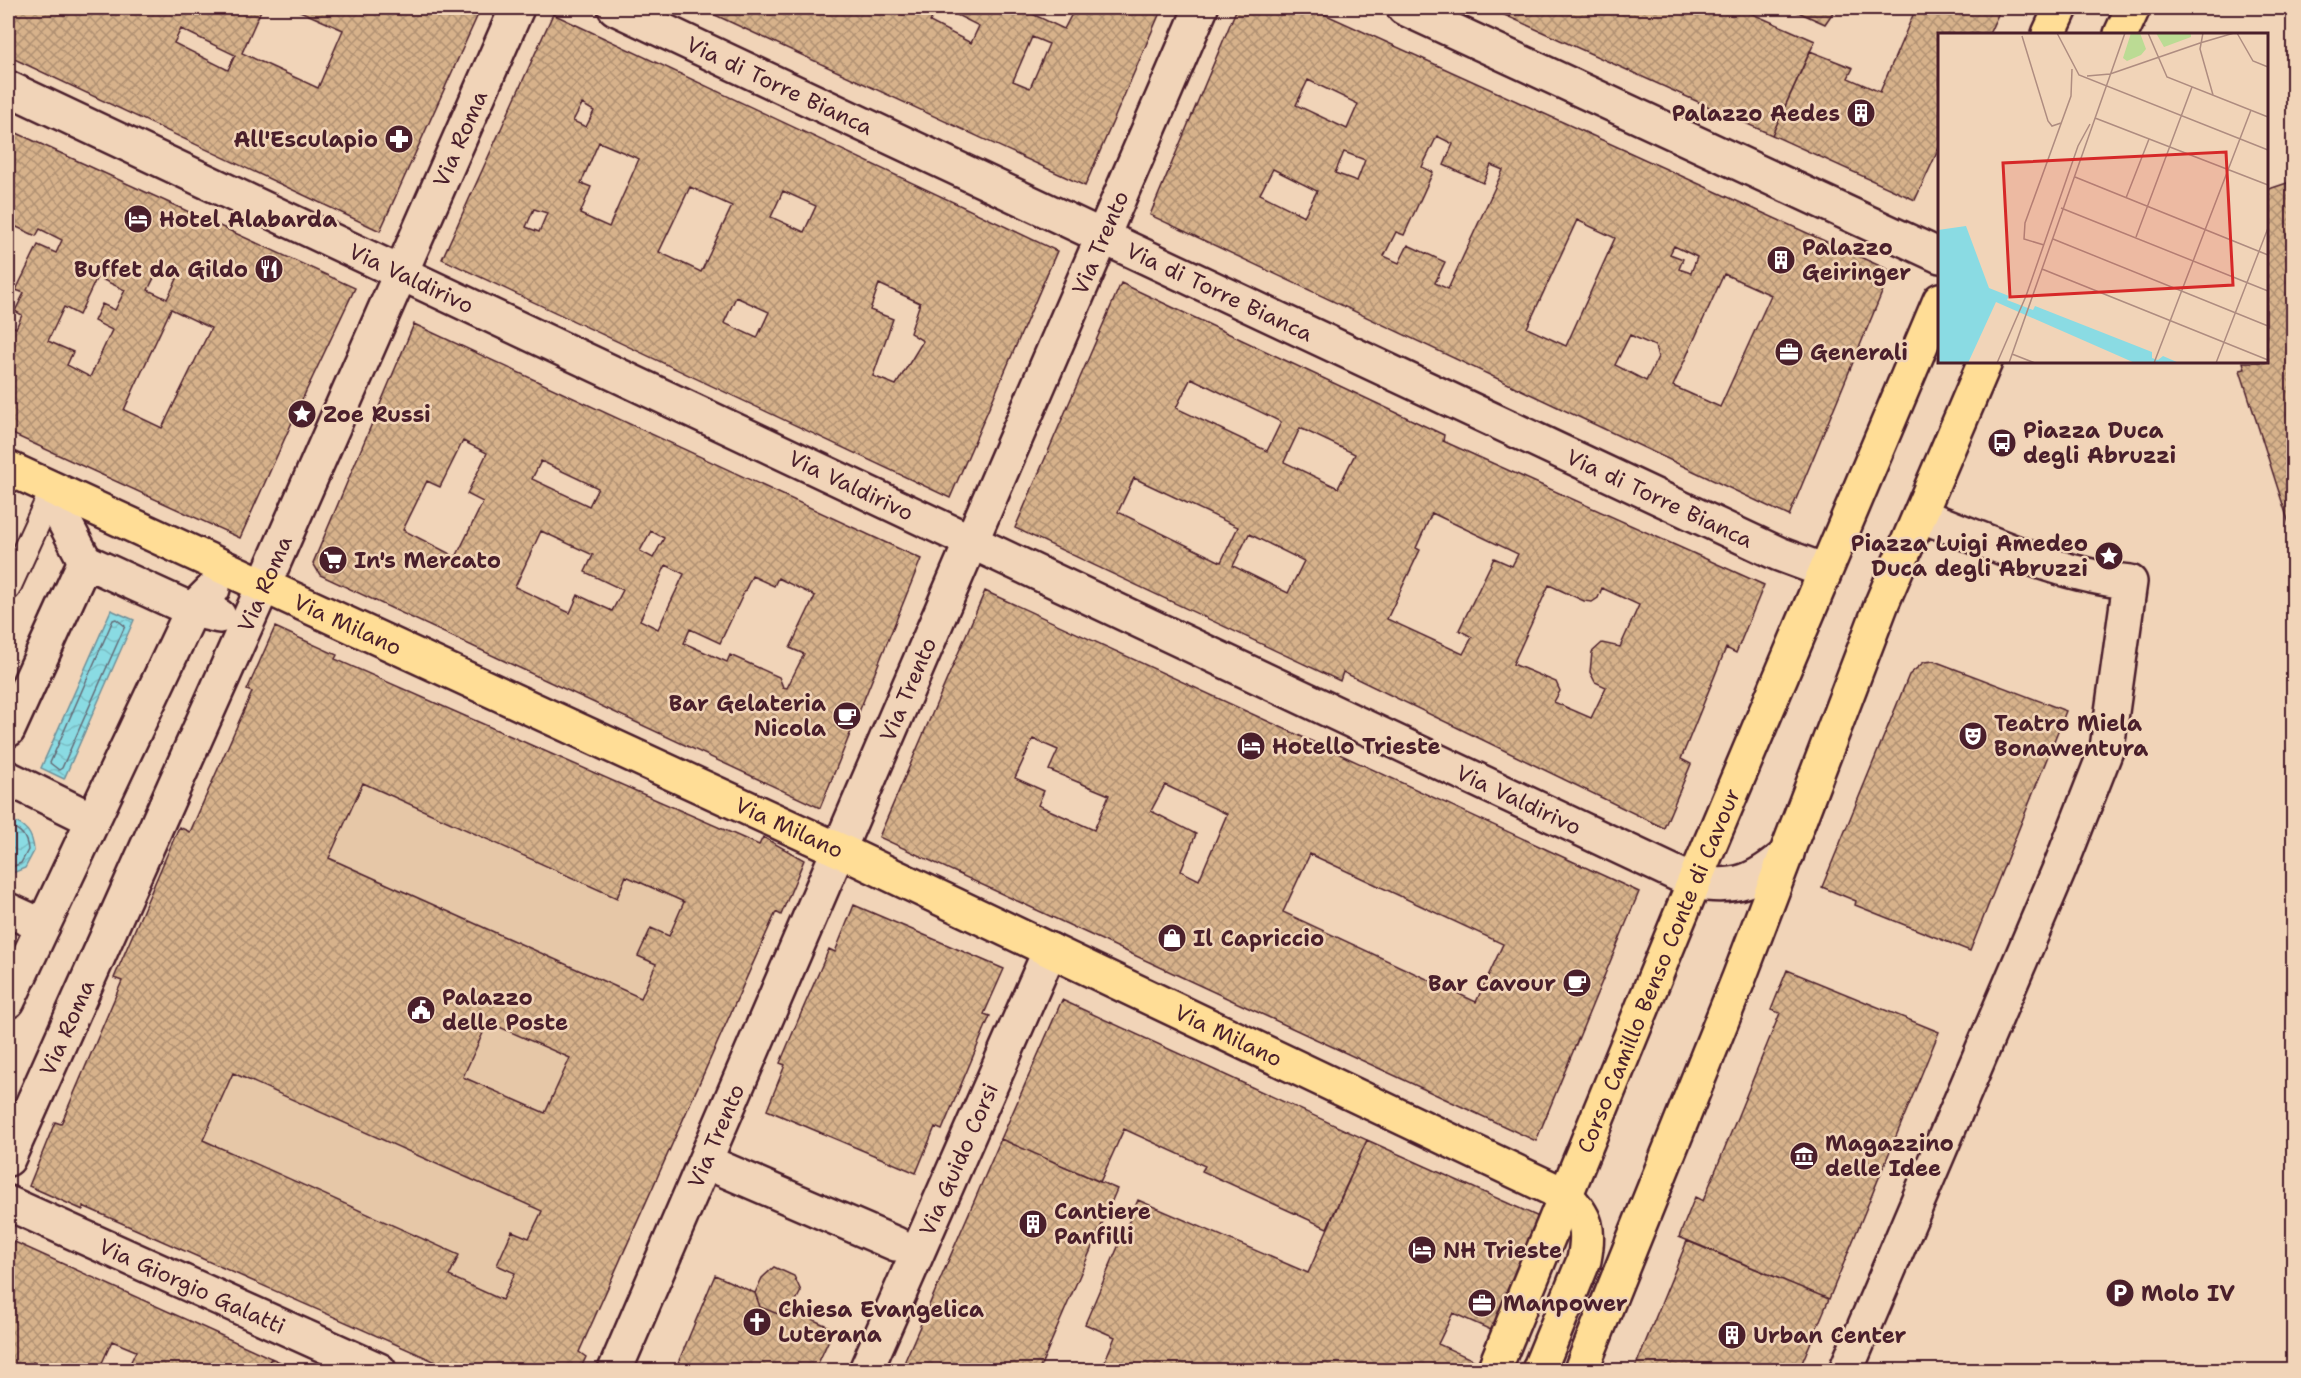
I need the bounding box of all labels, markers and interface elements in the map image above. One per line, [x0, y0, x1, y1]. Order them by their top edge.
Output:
street label: Via di Torre Bianca [682, 30, 878, 142]
inset map [1938, 33, 2268, 363]
street label: Via Roma [426, 86, 494, 191]
building icon: Palazzo Aedes [1845, 97, 1877, 129]
place label: Palazzo Aedes [1672, 99, 1840, 128]
pharmacy icon: All'Esculapio [383, 123, 415, 155]
place label: All'Esculapio [233, 125, 378, 154]
street label: Via Trento [1065, 186, 1136, 299]
hotel icon: Hotel Alabarda [122, 203, 154, 235]
place label: Hotel Alabarda [159, 205, 337, 234]
place label: Palazzo Geiringer [1802, 233, 1911, 287]
street label: Via di Torre Bianca [1122, 236, 1318, 348]
street label: Via Valdirivo [344, 237, 479, 320]
building icon: Palazzo Geiringer [1765, 244, 1797, 276]
restaurant icon: Buffet da Gildo [253, 253, 285, 285]
place label: Buffet da Gildo [74, 255, 248, 284]
office icon: Generali [1773, 336, 1805, 368]
place label: Generali [1810, 338, 1908, 367]
place icon: Zoe Russi [286, 398, 318, 430]
place label: Zoe Russi [323, 400, 431, 429]
place label: Piazza Duca degli Abruzzi [2023, 416, 2176, 470]
bus stop icon: Piazza Duca degli Abruzzi [1986, 427, 2018, 459]
street label: Via di Torre Bianca [1562, 442, 1758, 555]
street label: Via Valdirivo [784, 444, 918, 527]
place label: Piazza Luigi Amedeo Duca degli Abruzzi [1851, 529, 2088, 583]
street label: Via Roma [231, 531, 299, 636]
place icon: Piazza Luigi Amedeo Duca degli Abruzzi [2093, 540, 2125, 572]
supermarket icon: In's Mercato [317, 544, 349, 576]
place label: In's Mercato [354, 546, 501, 575]
street label: Via Milano [289, 587, 406, 662]
street label: Via Trento [873, 633, 943, 746]
place label: Bar Gelateria Nicola [669, 689, 826, 743]
cafe icon: Bar Gelateria Nicola [831, 700, 863, 732]
place label: Teatro Miela Bonawentura [1994, 709, 2148, 763]
theatre icon: Teatro Miela Bonawentura [1957, 720, 1989, 752]
hotel icon: Hotello Trieste [1235, 730, 1267, 762]
place label: Hotello Trieste [1272, 732, 1441, 761]
street label: Via Valdirivo [1451, 758, 1586, 842]
street label: Corso Camillo Benso Conte di Cavour [1570, 784, 1747, 1157]
street label: Via Milano [730, 790, 848, 865]
shop icon: Il Capriccio [1156, 922, 1188, 954]
place label: Il Capriccio [1193, 924, 1324, 953]
cafe icon: Bar Cavour [1561, 967, 1593, 999]
place label: Bar Cavour [1428, 969, 1556, 998]
street label: Via Roma [33, 975, 101, 1080]
place label: Palazzo delle Poste [442, 983, 568, 1037]
public building icon: Palazzo delle Poste [405, 994, 437, 1026]
street label: Via Milano [1170, 998, 1287, 1074]
street label: Via Trento [681, 1079, 751, 1192]
street label: Via Guido Corsi [913, 1079, 1005, 1240]
place label: Magazzino delle Idee [1825, 1129, 1954, 1183]
museum icon: Magazzino delle Idee [1788, 1140, 1820, 1172]
place label: Cantiere Panfilli [1054, 1197, 1151, 1251]
building icon: Cantiere Panfilli [1017, 1208, 1049, 1240]
street label: Via Giorgio Galatti [94, 1232, 290, 1341]
hotel icon: NH Trieste [1406, 1234, 1438, 1266]
place label: NH Trieste [1443, 1236, 1562, 1265]
parking icon: Molo IV [2104, 1277, 2136, 1309]
place label: Molo IV [2141, 1279, 2235, 1308]
office icon: Manpower [1466, 1287, 1498, 1319]
place label: Manpower [1503, 1289, 1628, 1318]
place label: Chiesa Evangelica Luterana [778, 1295, 984, 1349]
church icon: Chiesa Evangelica Luterana [741, 1306, 773, 1338]
building icon: Urban Center [1716, 1319, 1748, 1351]
place label: Urban Center [1753, 1321, 1907, 1350]

